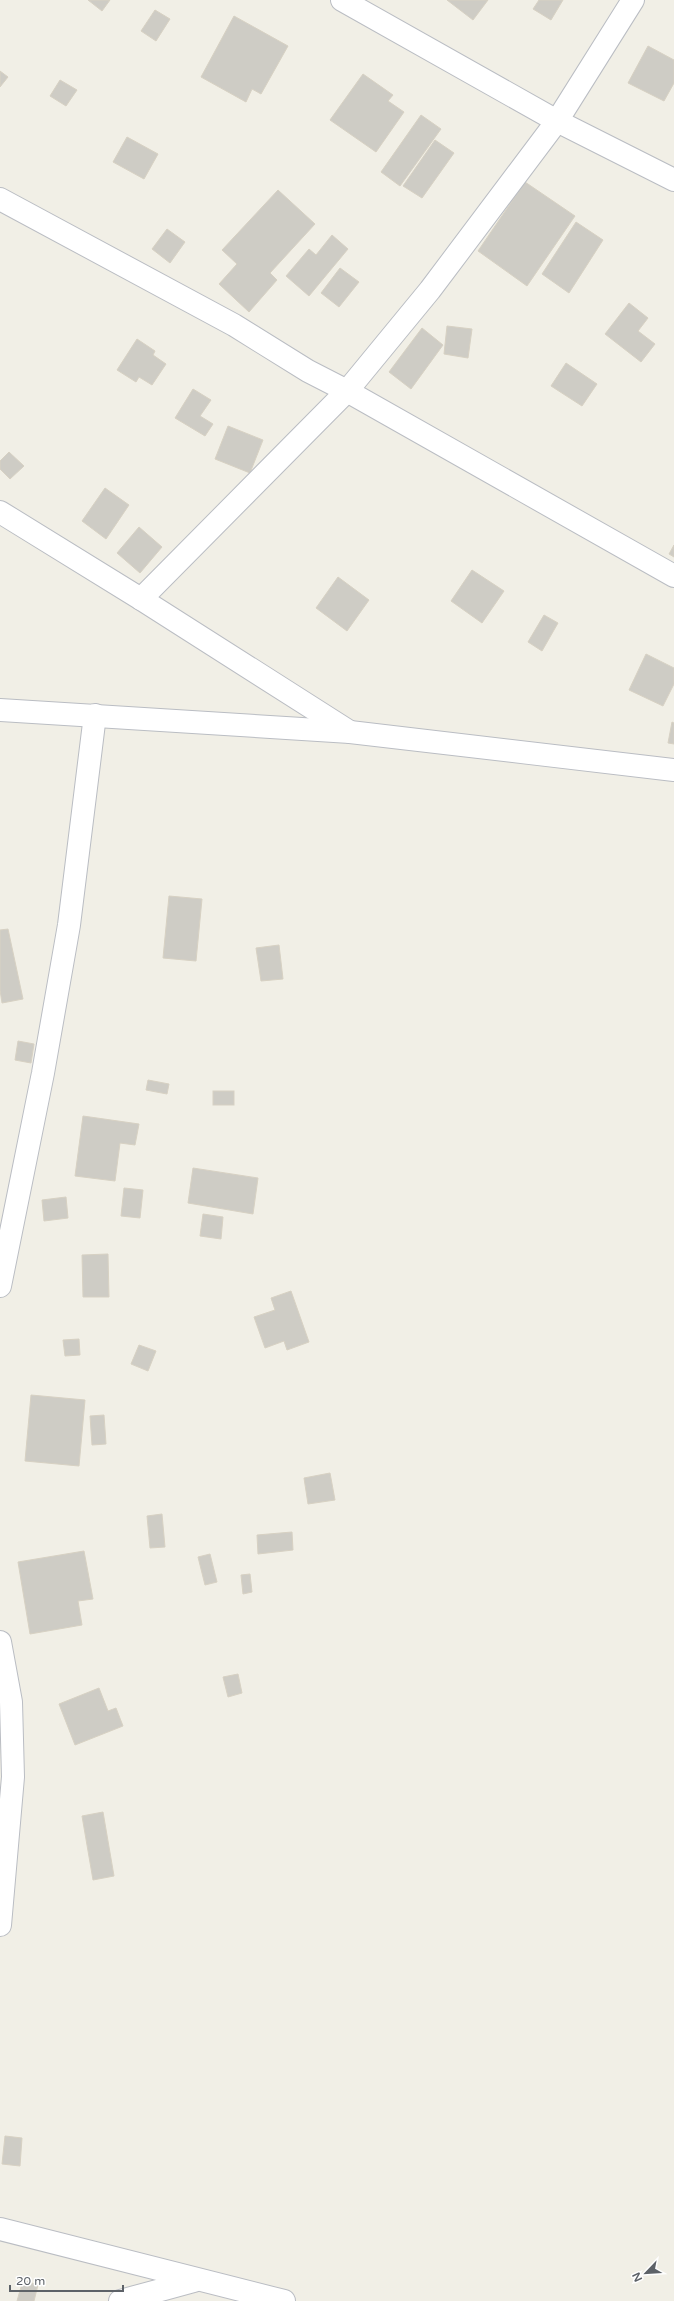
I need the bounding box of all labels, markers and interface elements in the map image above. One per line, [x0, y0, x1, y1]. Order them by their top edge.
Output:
north arrow [626, 2253, 666, 2293]
scale bar [10, 2267, 123, 2293]
text: N [630, 2270, 645, 2284]
text: 20 m [16, 2274, 45, 2288]

